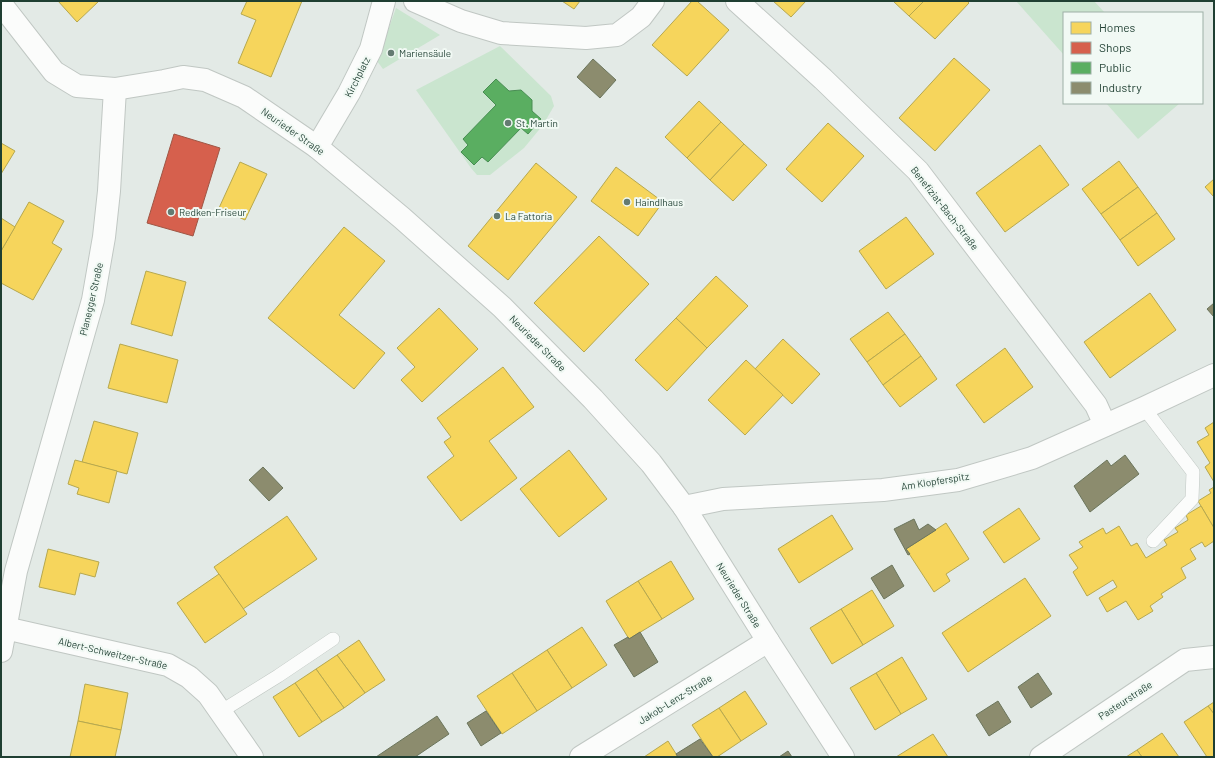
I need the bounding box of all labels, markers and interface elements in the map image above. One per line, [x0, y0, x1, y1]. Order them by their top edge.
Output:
legend [1063, 12, 1203, 104]
text: Homes [1099, 20, 1136, 34]
text: Shops [1099, 40, 1132, 54]
place label: Mariensäule [399, 47, 451, 59]
marker: Mariensäule [386, 48, 396, 58]
street label: Kirchplatz [342, 54, 373, 99]
text: Public [1099, 60, 1131, 74]
text: Industry [1099, 80, 1142, 94]
street label: Neurieder Straße [259, 105, 327, 157]
place label: St. Martin [516, 117, 558, 129]
marker: St. Martin [503, 118, 513, 128]
street label: Benefiziat-Bach-Straße [909, 164, 981, 252]
place label: Haindlhaus [635, 196, 683, 208]
marker: Haindlhaus [622, 197, 632, 207]
place label: Redken-Friseur [179, 206, 247, 218]
marker: Redken-Friseur [166, 207, 176, 217]
place label: La Fattoria [505, 210, 552, 222]
marker: La Fattoria [492, 211, 502, 221]
street label: Planegger Straße [77, 261, 105, 337]
street label: Neurieder Straße [507, 312, 569, 374]
street label: Am Klopferspitz [900, 470, 970, 492]
street label: Neurieder Straße [714, 560, 764, 630]
street label: Albert-Schweitzer-Straße [57, 635, 169, 671]
street label: Jakob-Lenz-Straße [636, 672, 714, 726]
street label: Pasteurstraße [1096, 678, 1154, 722]

